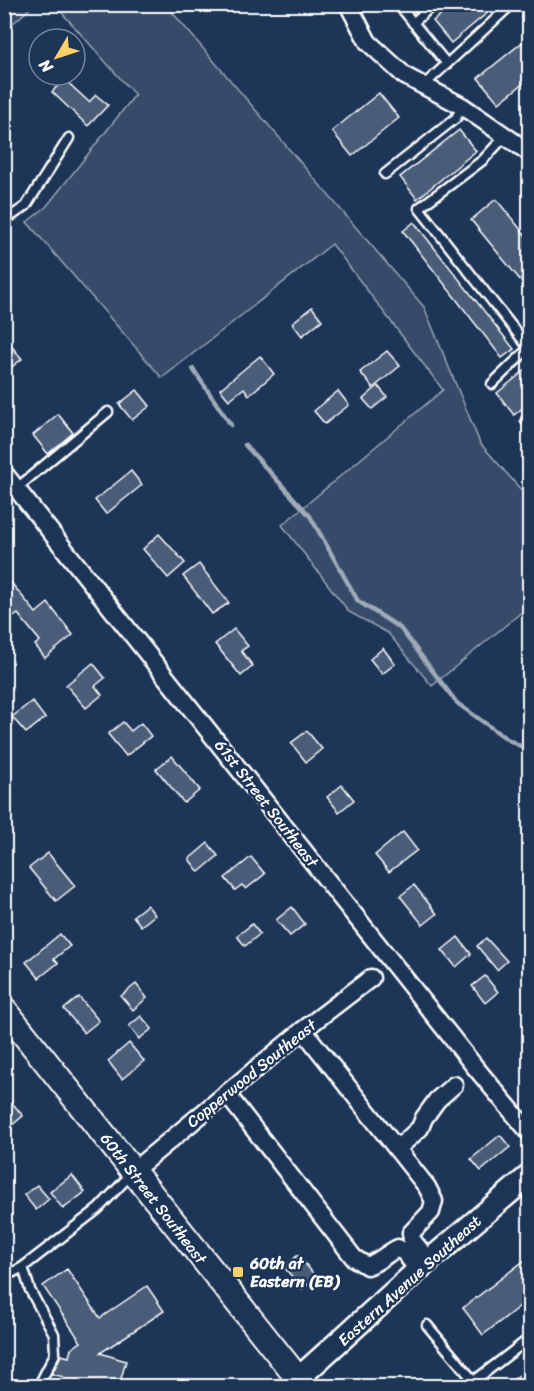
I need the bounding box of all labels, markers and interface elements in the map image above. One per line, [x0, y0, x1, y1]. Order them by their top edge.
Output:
north arrow [27, 27, 87, 87]
text: N [30, 52, 61, 80]
street label: 61st Street Southeast [207, 733, 327, 874]
street label: Copperwood Southeast [180, 1011, 323, 1135]
street label: 60th Street Southeast [93, 1126, 215, 1271]
street label: Eastern Avenue Southeast [331, 1207, 488, 1353]
place label: 60th at Eastern (EB) [249, 1249, 340, 1296]
marker: 60th at Eastern (EB) [231, 1265, 245, 1279]

